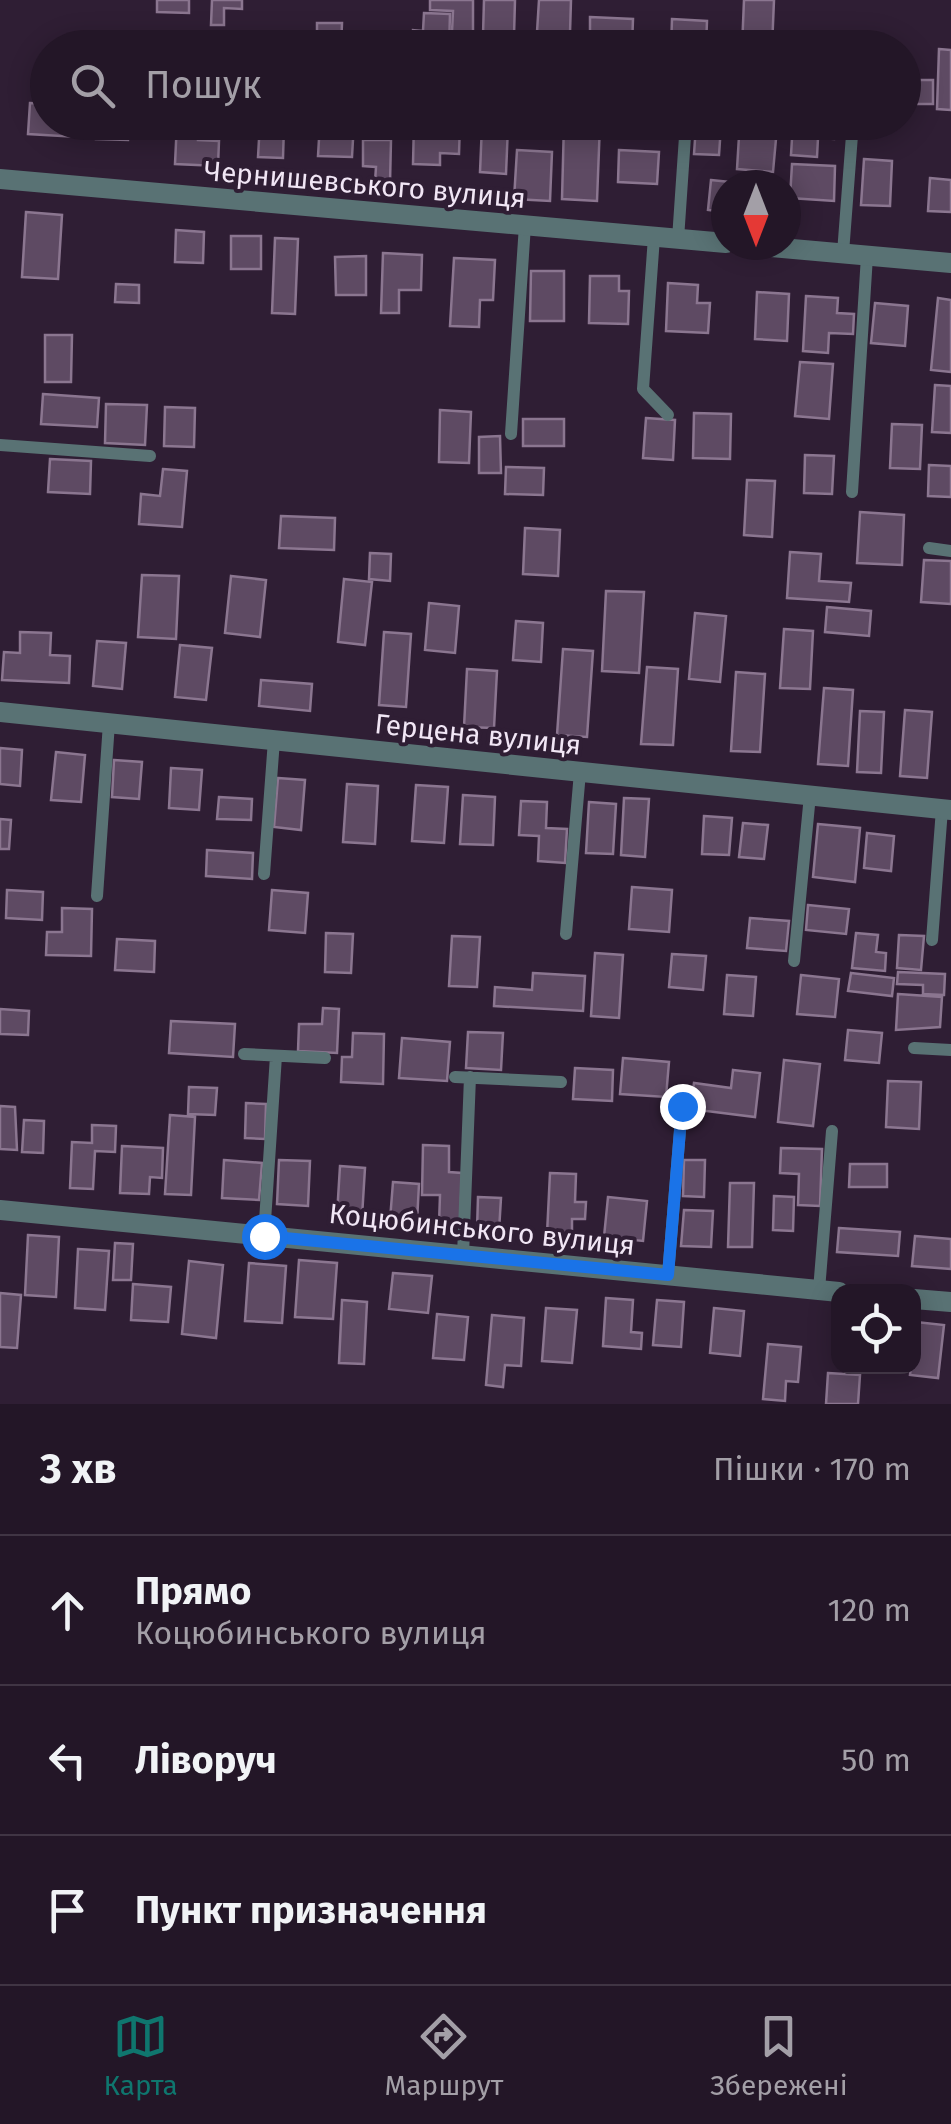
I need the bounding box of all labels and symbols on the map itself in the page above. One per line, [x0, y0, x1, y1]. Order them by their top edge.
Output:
street label: Чернишевського вулиця [203, 154, 527, 215]
north arrow [711, 170, 801, 260]
street label: Герцена вулиця [373, 707, 583, 762]
route end [660, 1084, 706, 1130]
street label: Коцюбинського вулиця [327, 1197, 637, 1262]
route start [242, 1214, 288, 1260]

